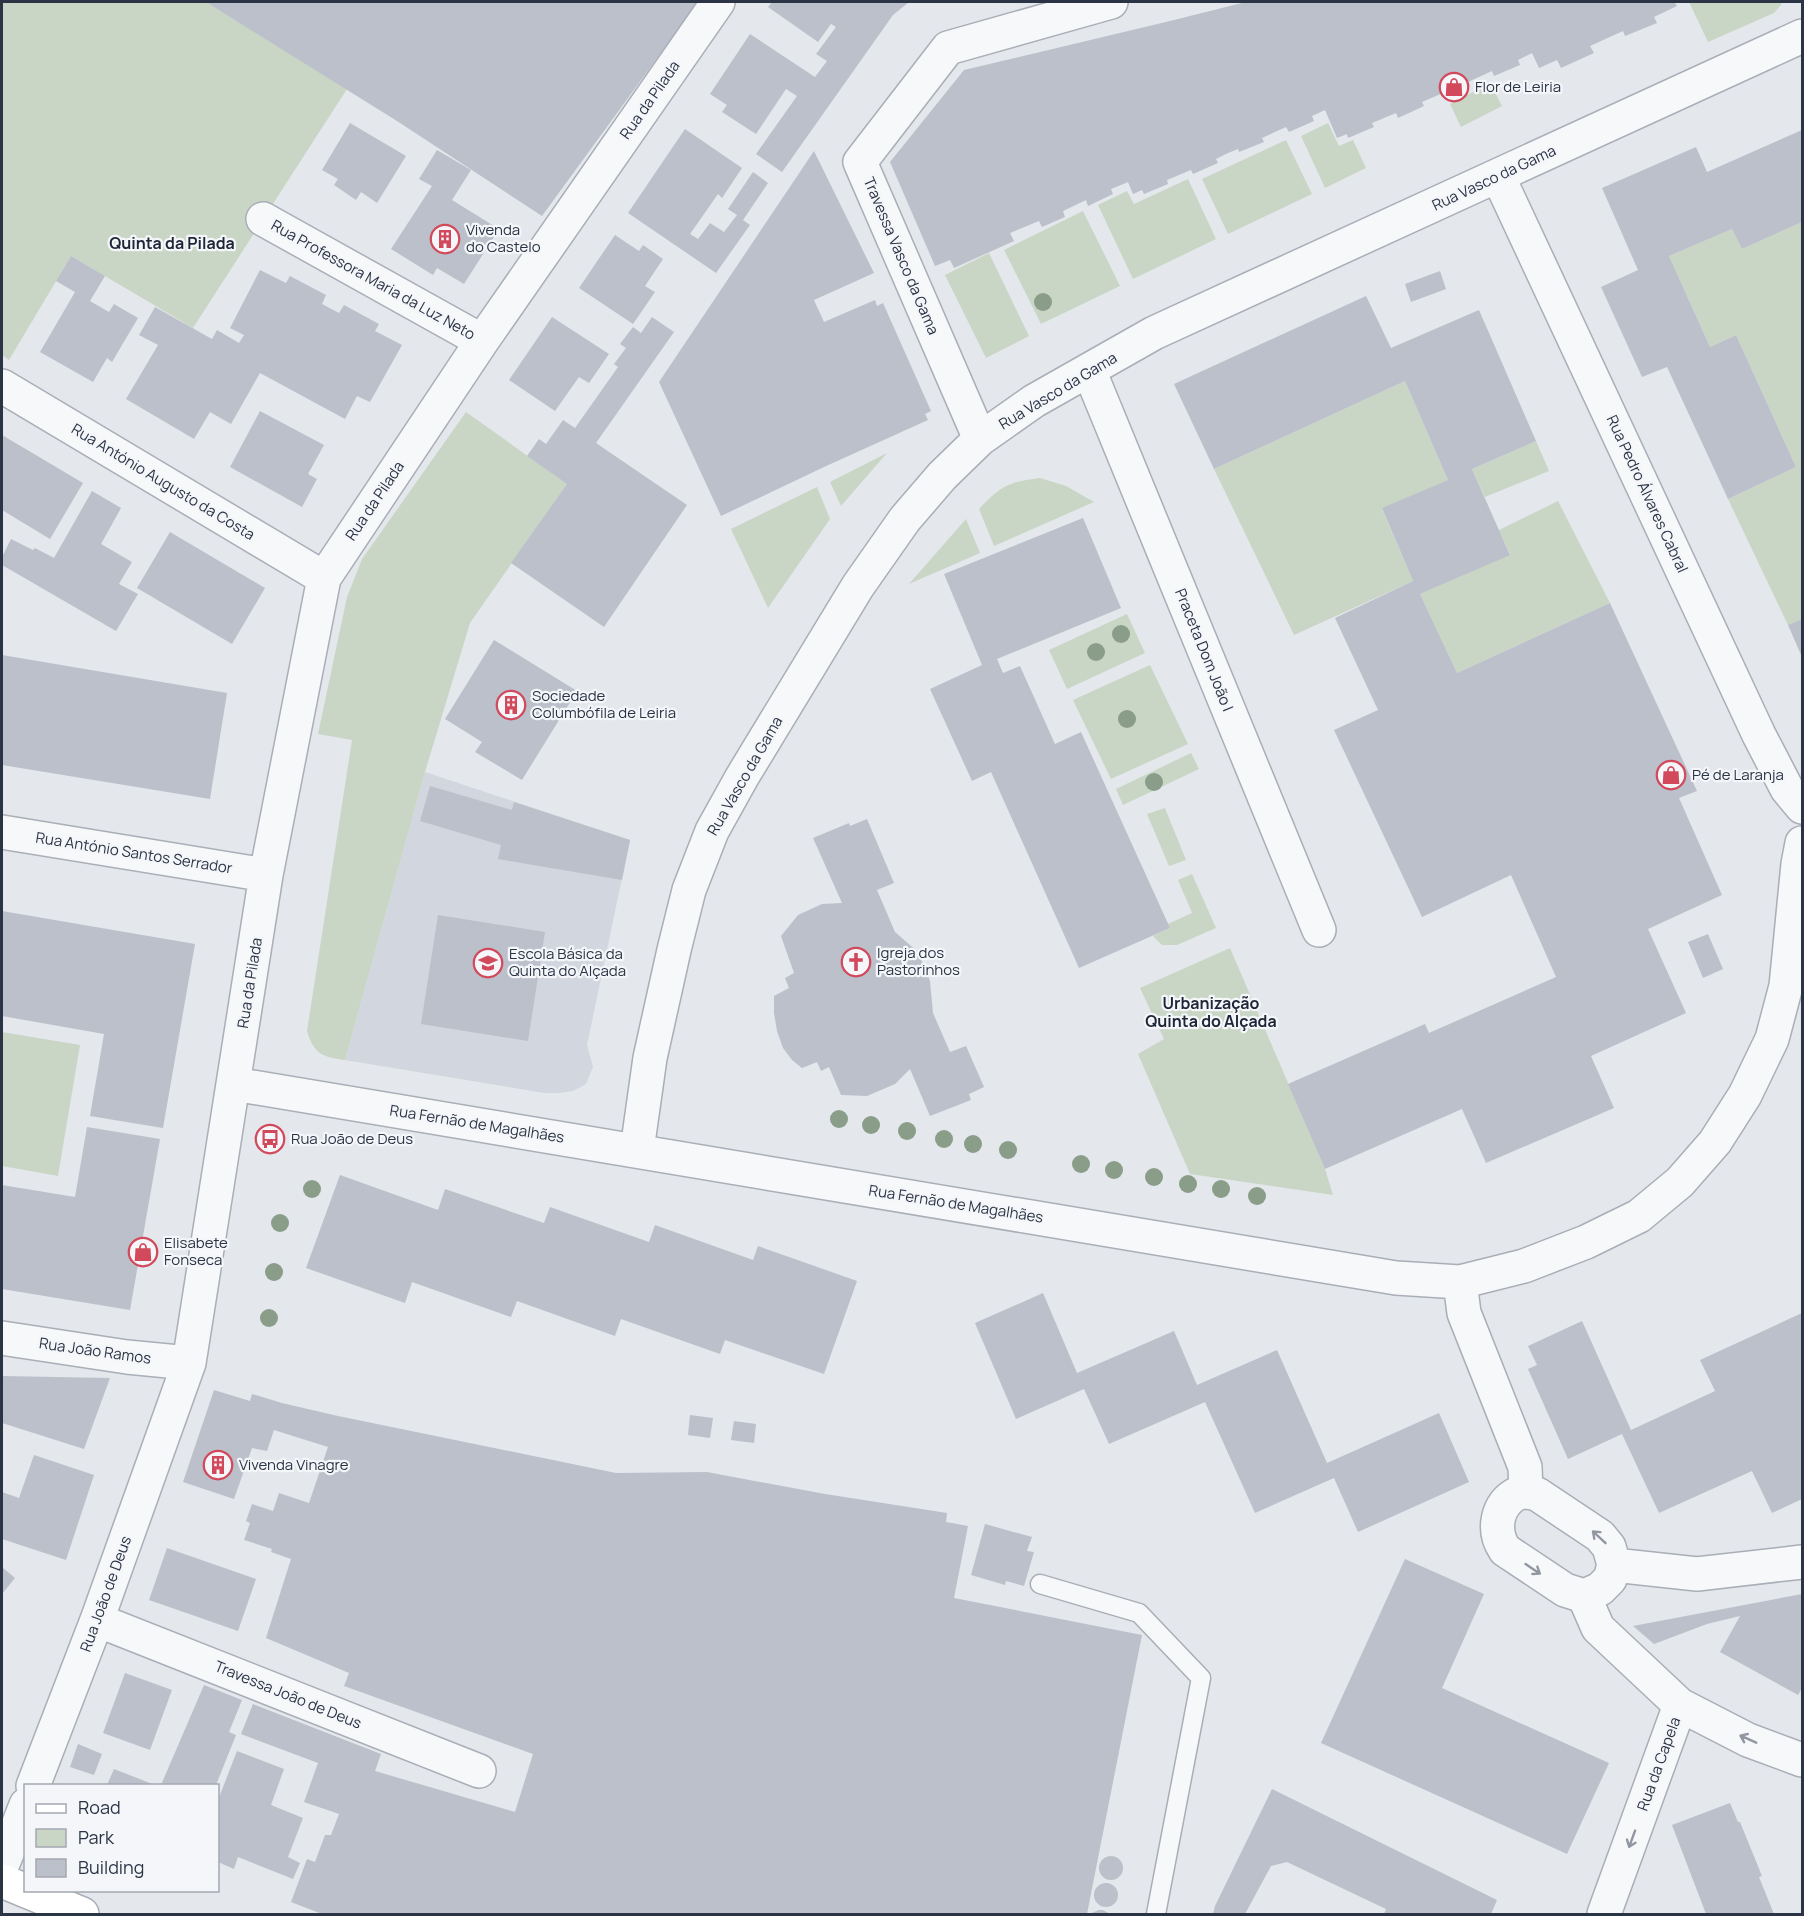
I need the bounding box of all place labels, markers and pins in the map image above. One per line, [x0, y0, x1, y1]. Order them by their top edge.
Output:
shop icon: Flor de Leiria [1438, 71, 1470, 103]
place label: Flor de Leiria [1475, 76, 1561, 97]
place label: Vivenda do Castelo [466, 219, 541, 257]
building icon: Vivenda do Castelo [429, 223, 461, 255]
place label: Sociedade Columbófila de Leiria [532, 685, 676, 723]
building icon: Sociedade Columbófila de Leiria [495, 689, 527, 721]
shop icon: Pé de Laranja [1655, 759, 1687, 791]
place label: Pé de Laranja [1692, 764, 1784, 785]
place label: Igreja dos Pastorinhos [877, 942, 960, 980]
place label: Escola Básica da Quinta do Alçada [509, 943, 626, 981]
church icon: Igreja dos Pastorinhos [840, 946, 872, 978]
school or university icon: Escola Básica da Quinta do Alçada [472, 947, 504, 979]
bus stop icon: Rua João de Deus [254, 1123, 286, 1155]
place label: Rua João de Deus [291, 1128, 413, 1149]
place label: Elisabete Fonseca [164, 1232, 228, 1270]
shop icon: Elisabete Fonseca [127, 1236, 159, 1268]
building icon: Vivenda Vinagre [202, 1449, 234, 1481]
place label: Vivenda Vinagre [239, 1454, 349, 1475]

